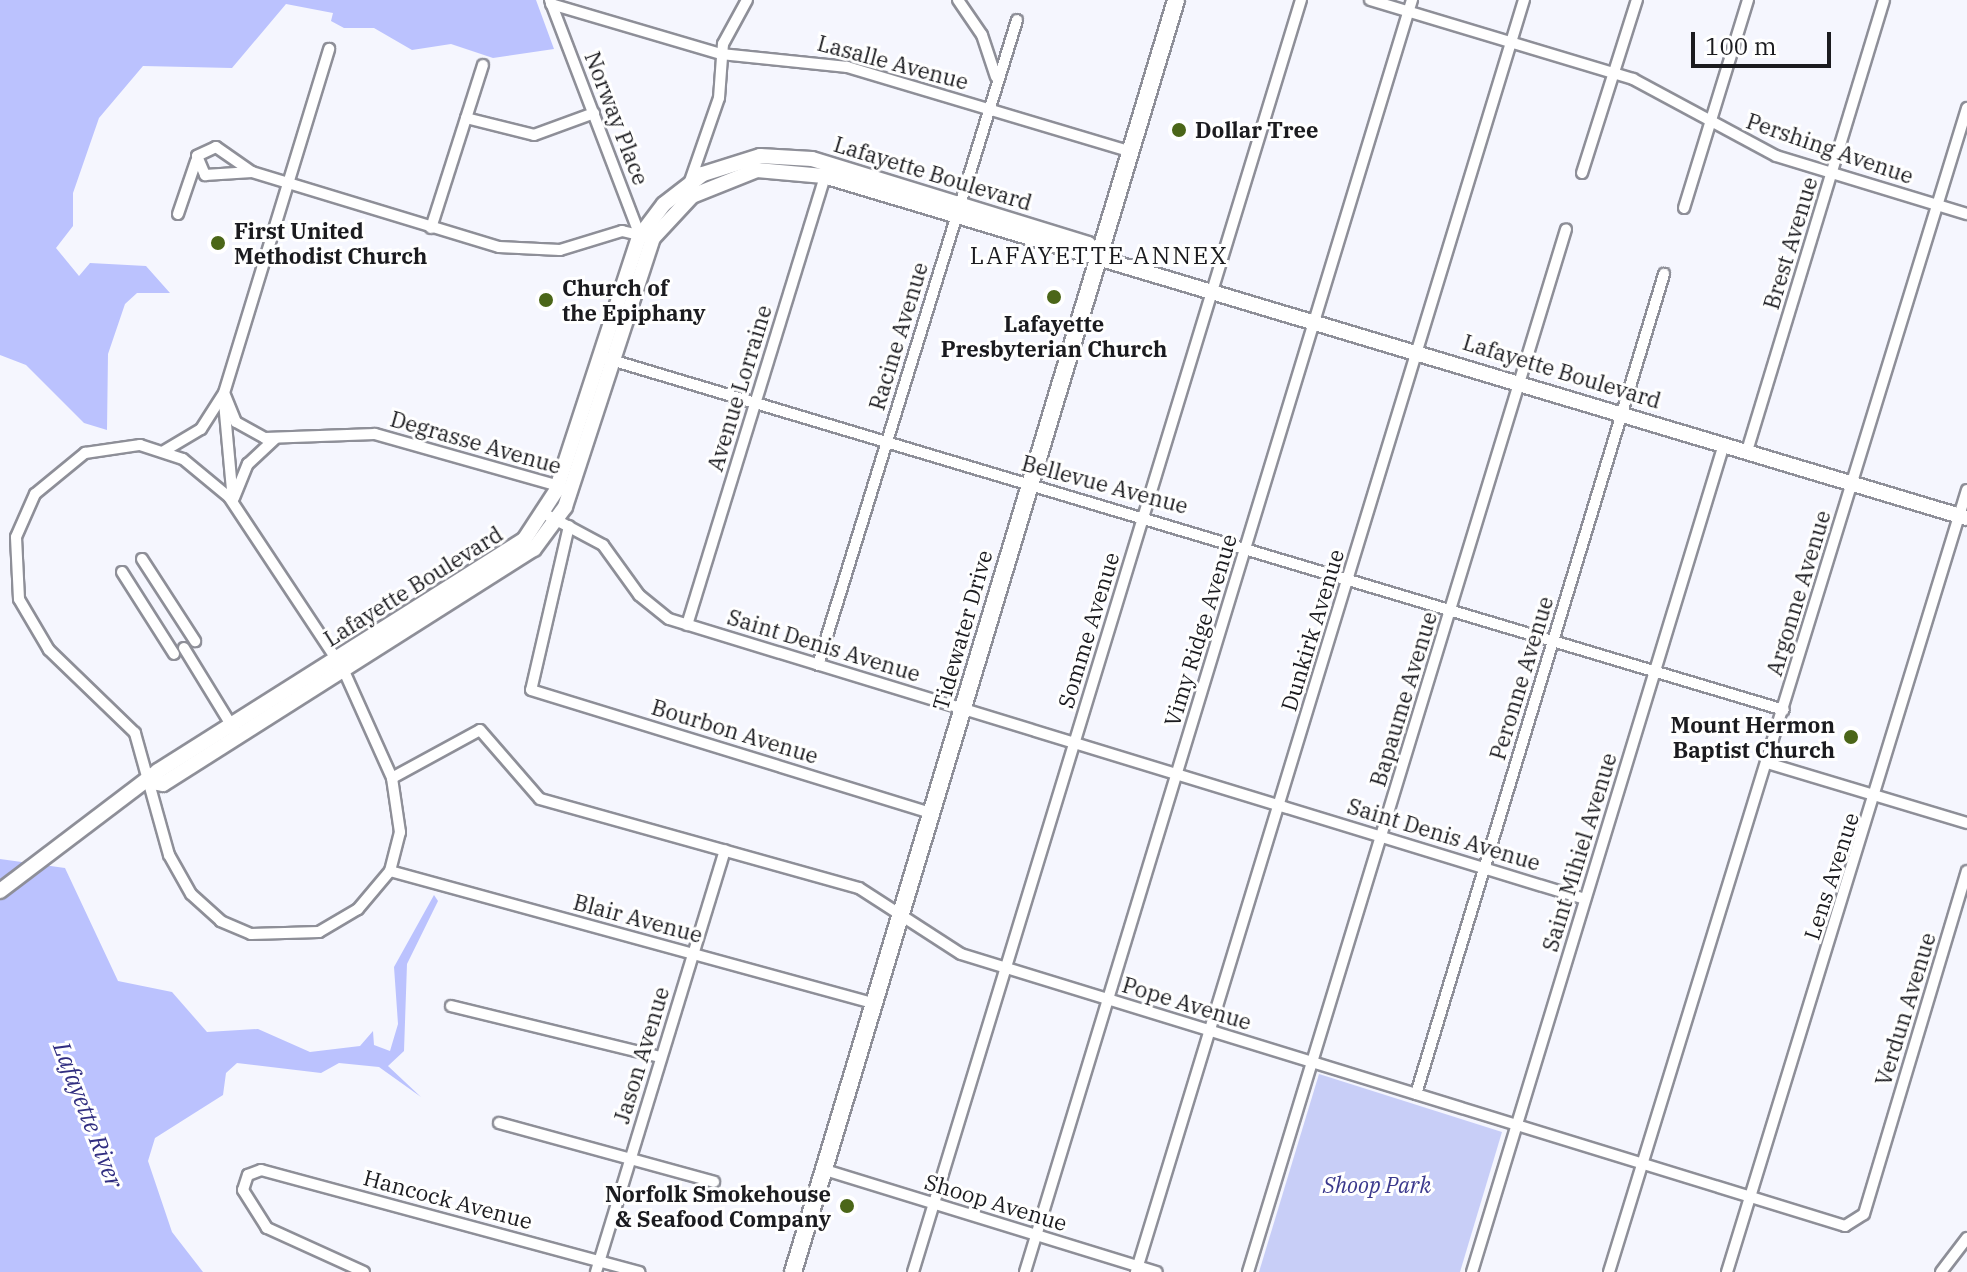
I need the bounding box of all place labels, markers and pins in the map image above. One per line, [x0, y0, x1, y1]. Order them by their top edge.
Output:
place label: Dollar Tree [1195, 117, 1318, 143]
marker: Dollar Tree [1170, 121, 1188, 139]
place label: First United Methodist Church [234, 217, 427, 268]
marker: First United Methodist Church [209, 234, 227, 252]
place label: Church of the Epiphany [562, 274, 706, 326]
marker: Lafayette Presbyterian Church [1045, 288, 1063, 306]
marker: Church of the Epiphany [537, 291, 555, 309]
place label: Lafayette Presbyterian Church [941, 310, 1167, 362]
place label: Mount Hermon Baptist Church [1670, 711, 1835, 762]
marker: Mount Hermon Baptist Church [1842, 728, 1860, 746]
place label: Norfolk Smokehouse & Seafood Company [605, 1180, 831, 1232]
marker: Norfolk Smokehouse & Seafood Company [838, 1197, 856, 1215]

